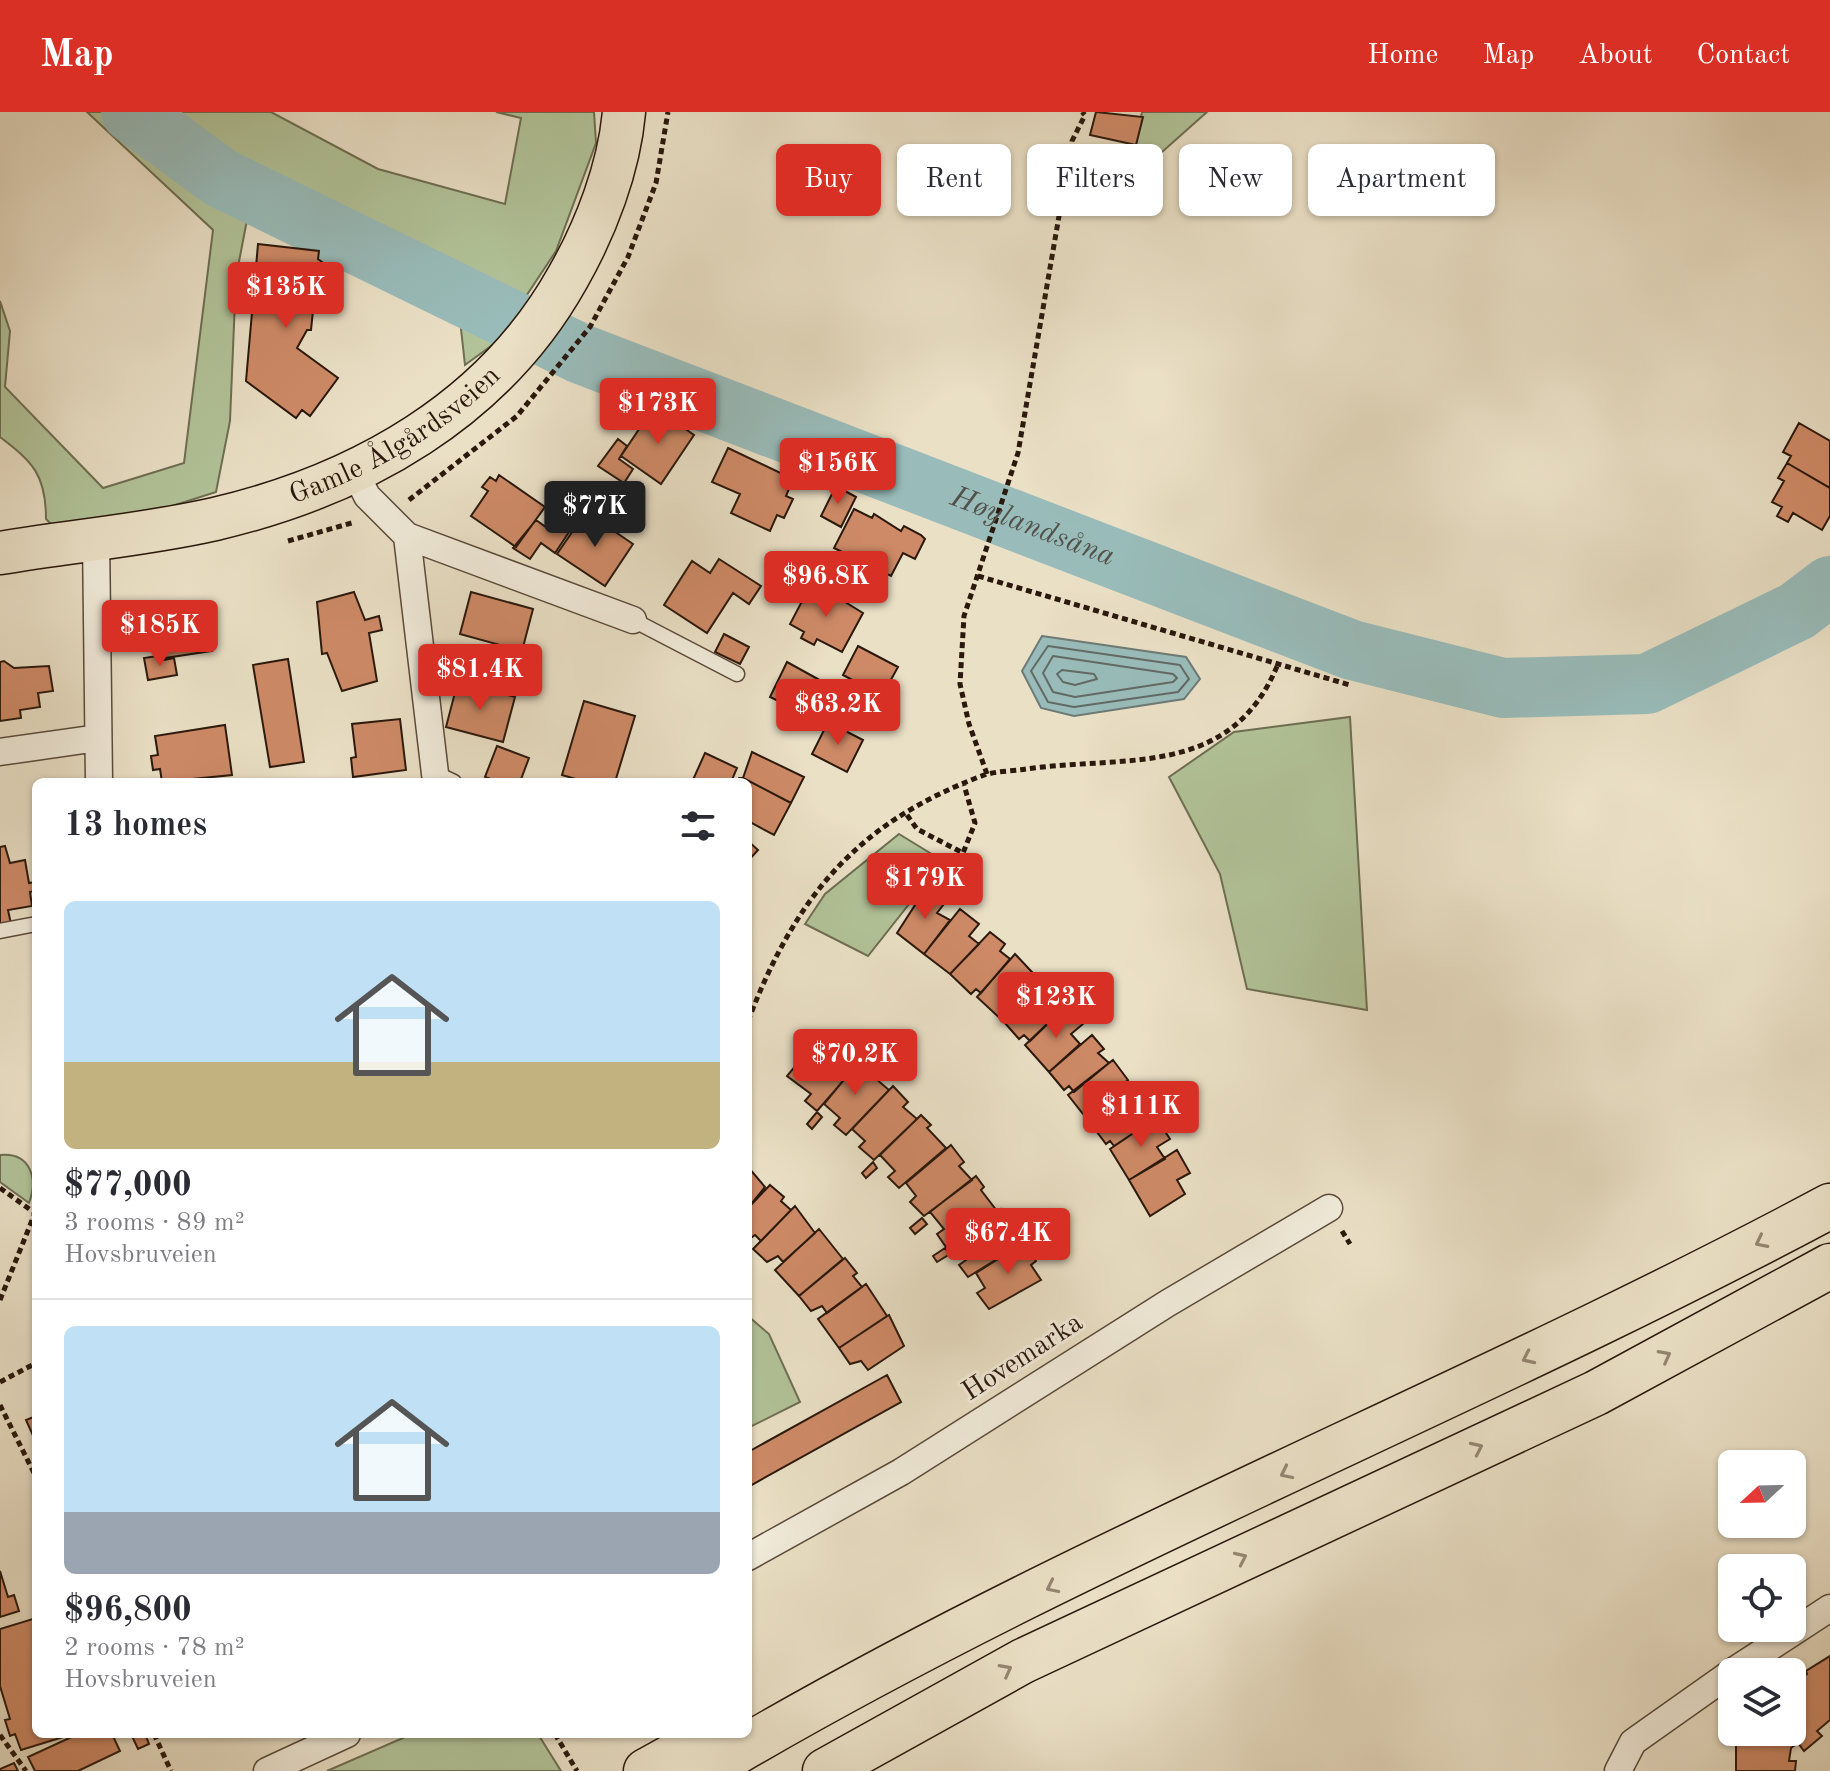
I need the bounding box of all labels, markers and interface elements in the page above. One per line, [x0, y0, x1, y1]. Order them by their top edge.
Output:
text: Map [40, 37, 114, 75]
text: Home [1367, 42, 1438, 70]
text: Map [1482, 42, 1534, 70]
text: About [1578, 42, 1653, 70]
text: Contact [1697, 42, 1790, 70]
chip: Buy [776, 144, 881, 216]
chip: Rent [897, 144, 1011, 216]
chip: Filters [1027, 144, 1163, 216]
chip: New [1179, 144, 1292, 216]
chip: Apartment [1308, 144, 1495, 216]
pin: $135K [230, 262, 342, 330]
text: $135K [246, 275, 326, 301]
street label: Gamle Ålgårdsveien [286, 362, 506, 510]
pin: $173K [602, 378, 714, 446]
text: $173K [618, 391, 698, 417]
pin: $156K [782, 438, 894, 506]
text: $156K [798, 451, 878, 477]
pin: $77K [548, 481, 642, 549]
water label: Høylandsåna [945, 482, 1119, 572]
text: $77K [562, 494, 628, 520]
pin: $96.8K [761, 551, 891, 619]
text: $96.8K [782, 564, 870, 590]
pin: $185K [104, 600, 216, 668]
text: $185K [120, 613, 200, 639]
pin: $81.4K [415, 644, 545, 712]
text: $81.4K [436, 657, 524, 683]
pin: $63.2K [773, 679, 903, 747]
text: $63.2K [794, 692, 882, 718]
icon: filters [676, 804, 720, 848]
text: 13 homes [64, 809, 207, 843]
pin: $179K [869, 853, 981, 921]
text: $179K [885, 866, 965, 892]
icon: home [320, 953, 464, 1097]
pin: $123K [1000, 972, 1112, 1040]
text: $123K [1016, 985, 1096, 1011]
pin: $70.2K [790, 1029, 920, 1097]
text: $70.2K [811, 1042, 899, 1068]
pin: $111K [1085, 1081, 1197, 1149]
text: $111K [1101, 1094, 1181, 1120]
text: $77,000 [64, 1169, 192, 1203]
pin: $67.4K [943, 1208, 1073, 1276]
text: 3 rooms · 89 m² [64, 1210, 245, 1236]
text: $67.4K [964, 1221, 1052, 1247]
one-way arrow [1754, 1233, 1769, 1248]
text: Hovsbruveien [64, 1242, 217, 1268]
street label: Hovemarka [958, 1309, 1088, 1407]
one-way arrow [1522, 1348, 1536, 1364]
one-way arrow [1656, 1350, 1671, 1365]
icon: home [320, 1378, 464, 1522]
one-way arrow [1468, 1442, 1483, 1458]
north arrow [1718, 1450, 1806, 1538]
map controls [1718, 1450, 1806, 1746]
one-way arrow [1279, 1463, 1294, 1479]
one-way arrow [1233, 1552, 1247, 1568]
button: locate [1718, 1554, 1806, 1642]
one-way arrow [1045, 1577, 1060, 1593]
text: $96,800 [64, 1594, 192, 1628]
text: 2 rooms · 78 m² [64, 1635, 245, 1661]
button: layers [1718, 1658, 1806, 1746]
one-way arrow [998, 1664, 1013, 1679]
text: Hovsbruveien [64, 1667, 217, 1693]

